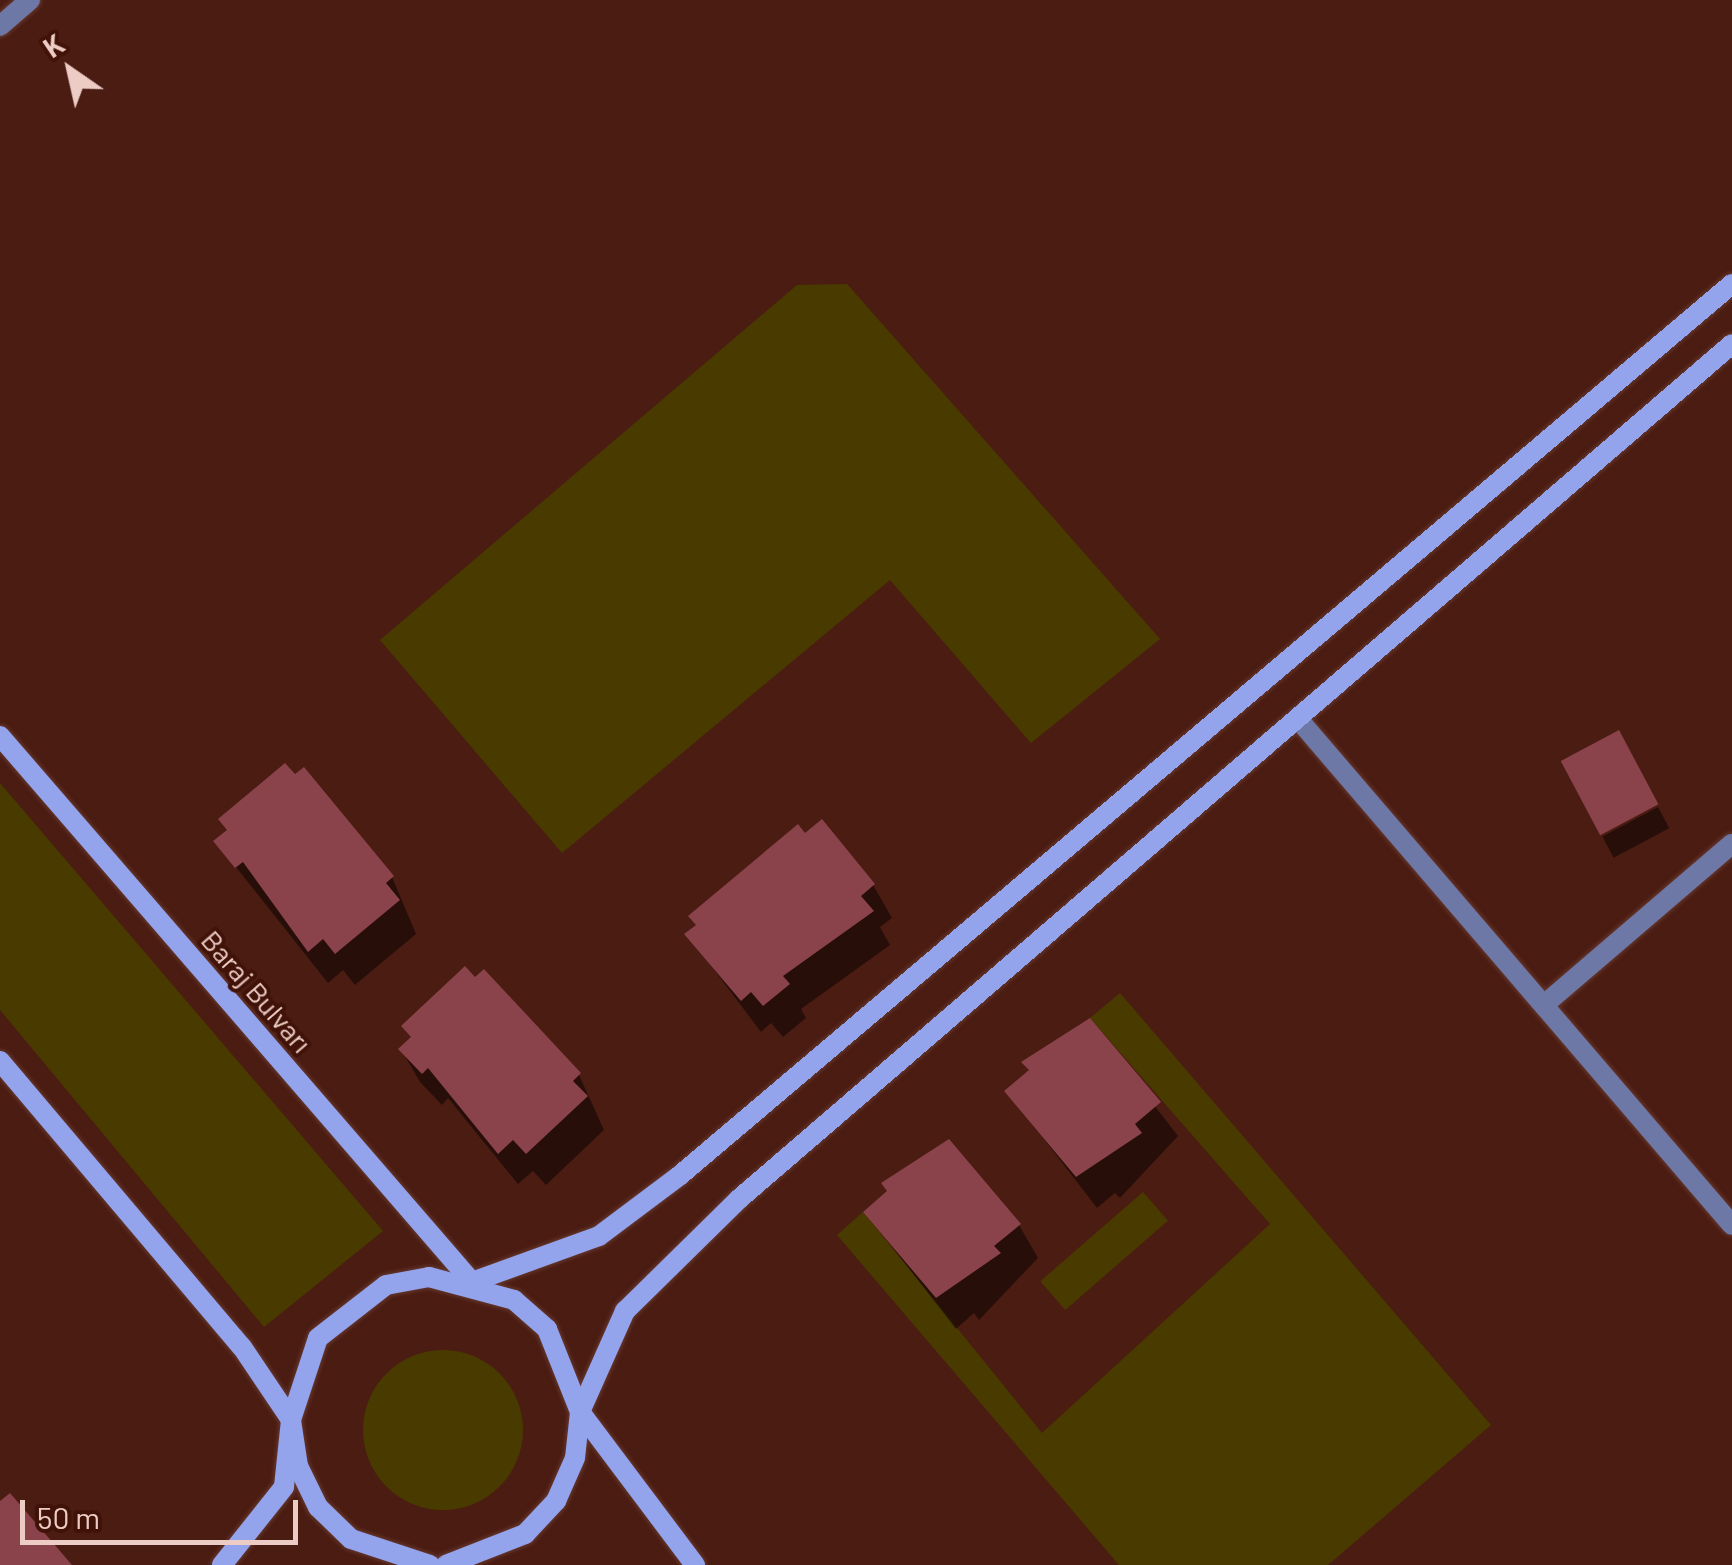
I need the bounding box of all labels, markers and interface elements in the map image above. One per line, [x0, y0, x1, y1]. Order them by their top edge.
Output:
north arrow [20, 20, 120, 120]
text: K [36, 26, 70, 64]
street label: Baraj Bulvarı [195, 923, 319, 1059]
scale bar [25, 1480, 302, 1542]
text: 50 m [37, 1499, 100, 1535]

